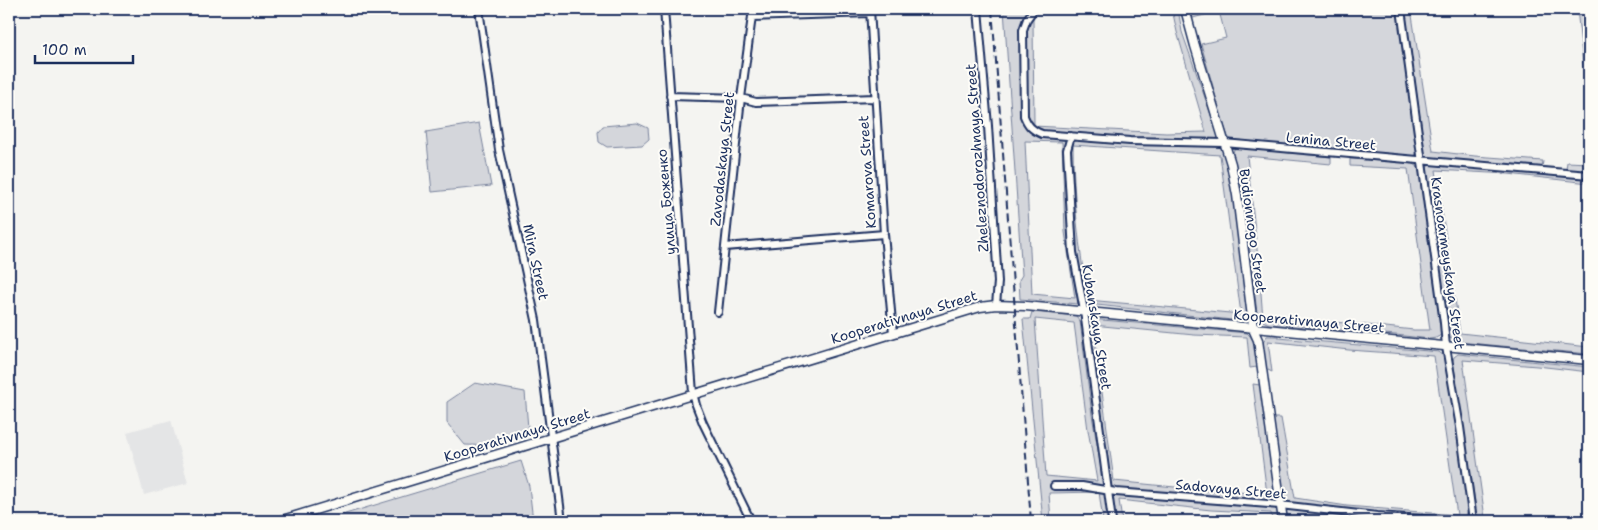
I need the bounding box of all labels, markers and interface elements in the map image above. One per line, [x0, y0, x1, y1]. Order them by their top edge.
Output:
scale bar [35, 32, 132, 64]
text: 100 m [42, 40, 87, 60]
street label: Zheleznodorozhnaya Street [961, 63, 993, 253]
street label: Zavodaskaya Street [706, 91, 738, 227]
street label: Komarova Street [854, 115, 880, 229]
street label: Lenina Street [1285, 128, 1377, 154]
street label: улица Боженко [652, 148, 680, 256]
street label: Budionnogo Street [1235, 168, 1271, 294]
street label: Krasnoarmeyskaya Street [1427, 175, 1469, 351]
street label: Mira Street [519, 222, 553, 302]
street label: Kubanskaya Street [1078, 263, 1116, 391]
street label: Kooperativnaya Street [829, 286, 979, 348]
street label: Kooperativnaya Street [1233, 305, 1385, 337]
street label: Kooperativnaya Street [442, 404, 592, 466]
street label: Sadovaya Street [1175, 475, 1287, 503]

